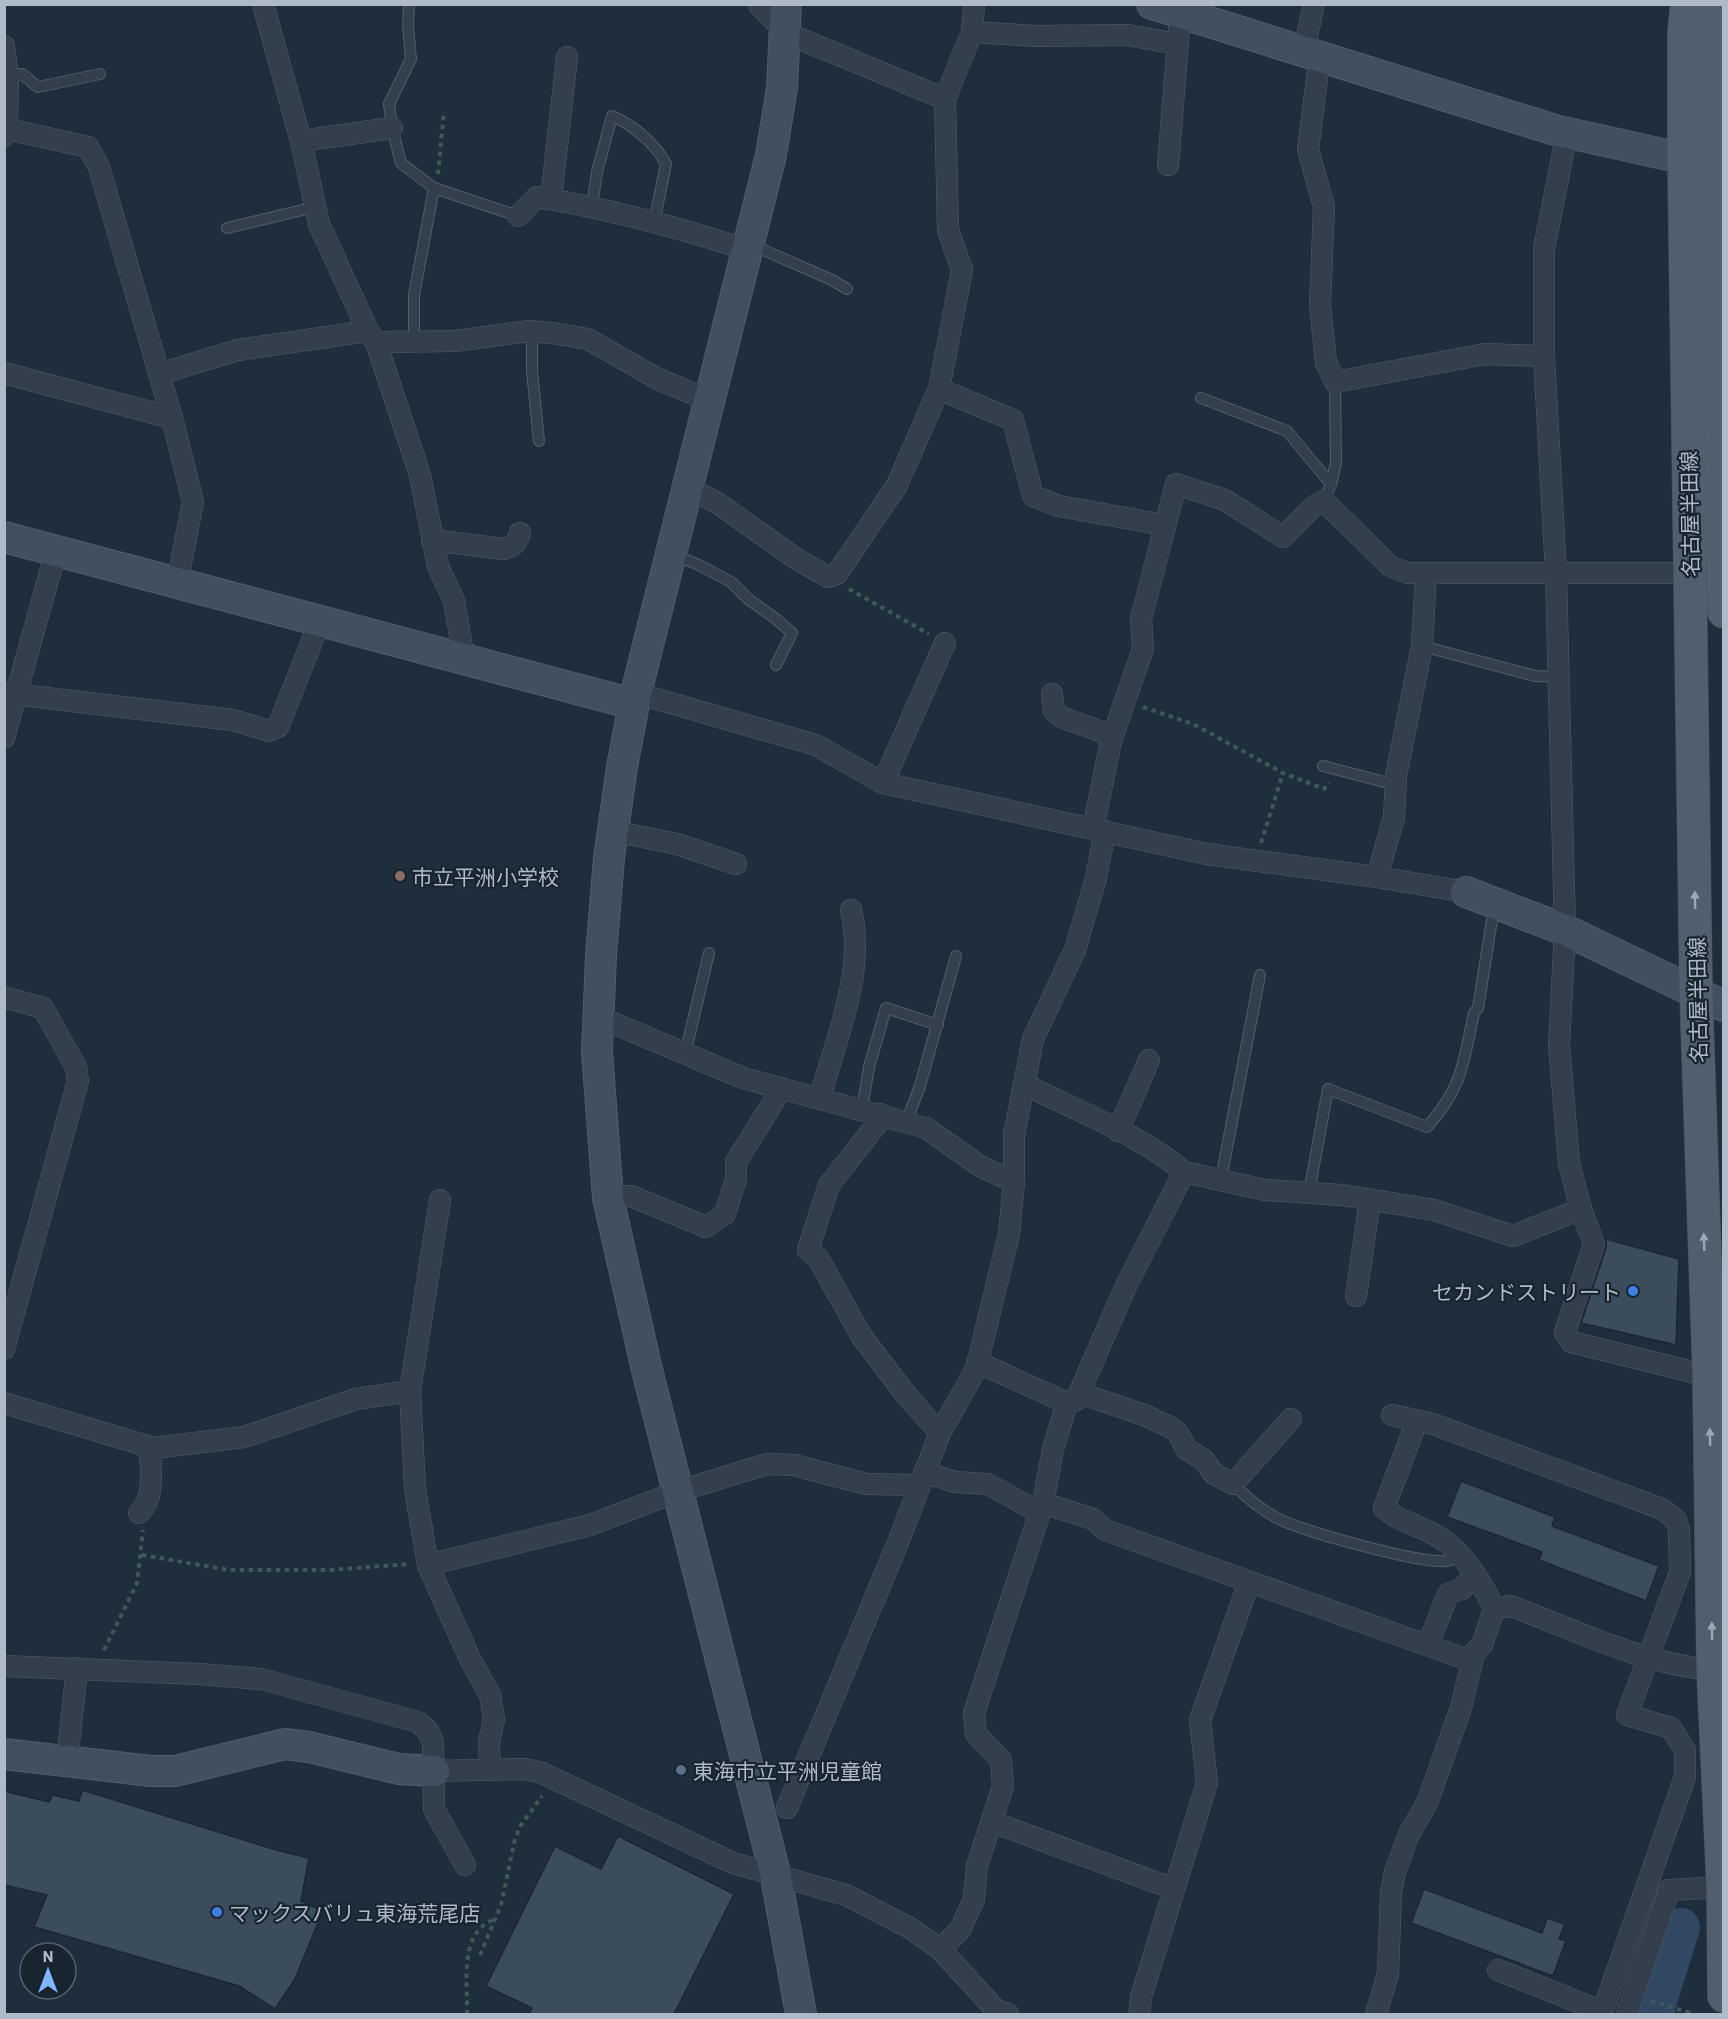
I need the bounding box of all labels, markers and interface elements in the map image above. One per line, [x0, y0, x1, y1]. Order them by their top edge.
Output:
street label: 名古屋半田線 [1675, 451, 1703, 577]
place label: 市立平洲小学校 [412, 864, 559, 889]
marker: 市立平洲小学校 [393, 869, 407, 883]
one-way arrow [1690, 890, 1700, 909]
street label: 名古屋半田線 [1683, 937, 1711, 1063]
one-way arrow [1700, 1232, 1709, 1251]
place label: セカンドストリート [1432, 1279, 1621, 1304]
marker: セカンドストリート [1626, 1284, 1640, 1298]
one-way arrow [1705, 1427, 1715, 1446]
one-way arrow [1707, 1622, 1717, 1641]
place label: 東海市立平洲児童館 [693, 1758, 882, 1783]
marker: 東海市立平洲児童館 [674, 1763, 688, 1777]
place label: マックスバリュ東海荒尾店 [229, 1900, 480, 1925]
marker: マックスバリュ東海荒尾店 [210, 1905, 224, 1919]
north arrow [18, 1941, 78, 2001]
text: N [43, 1946, 53, 1965]

